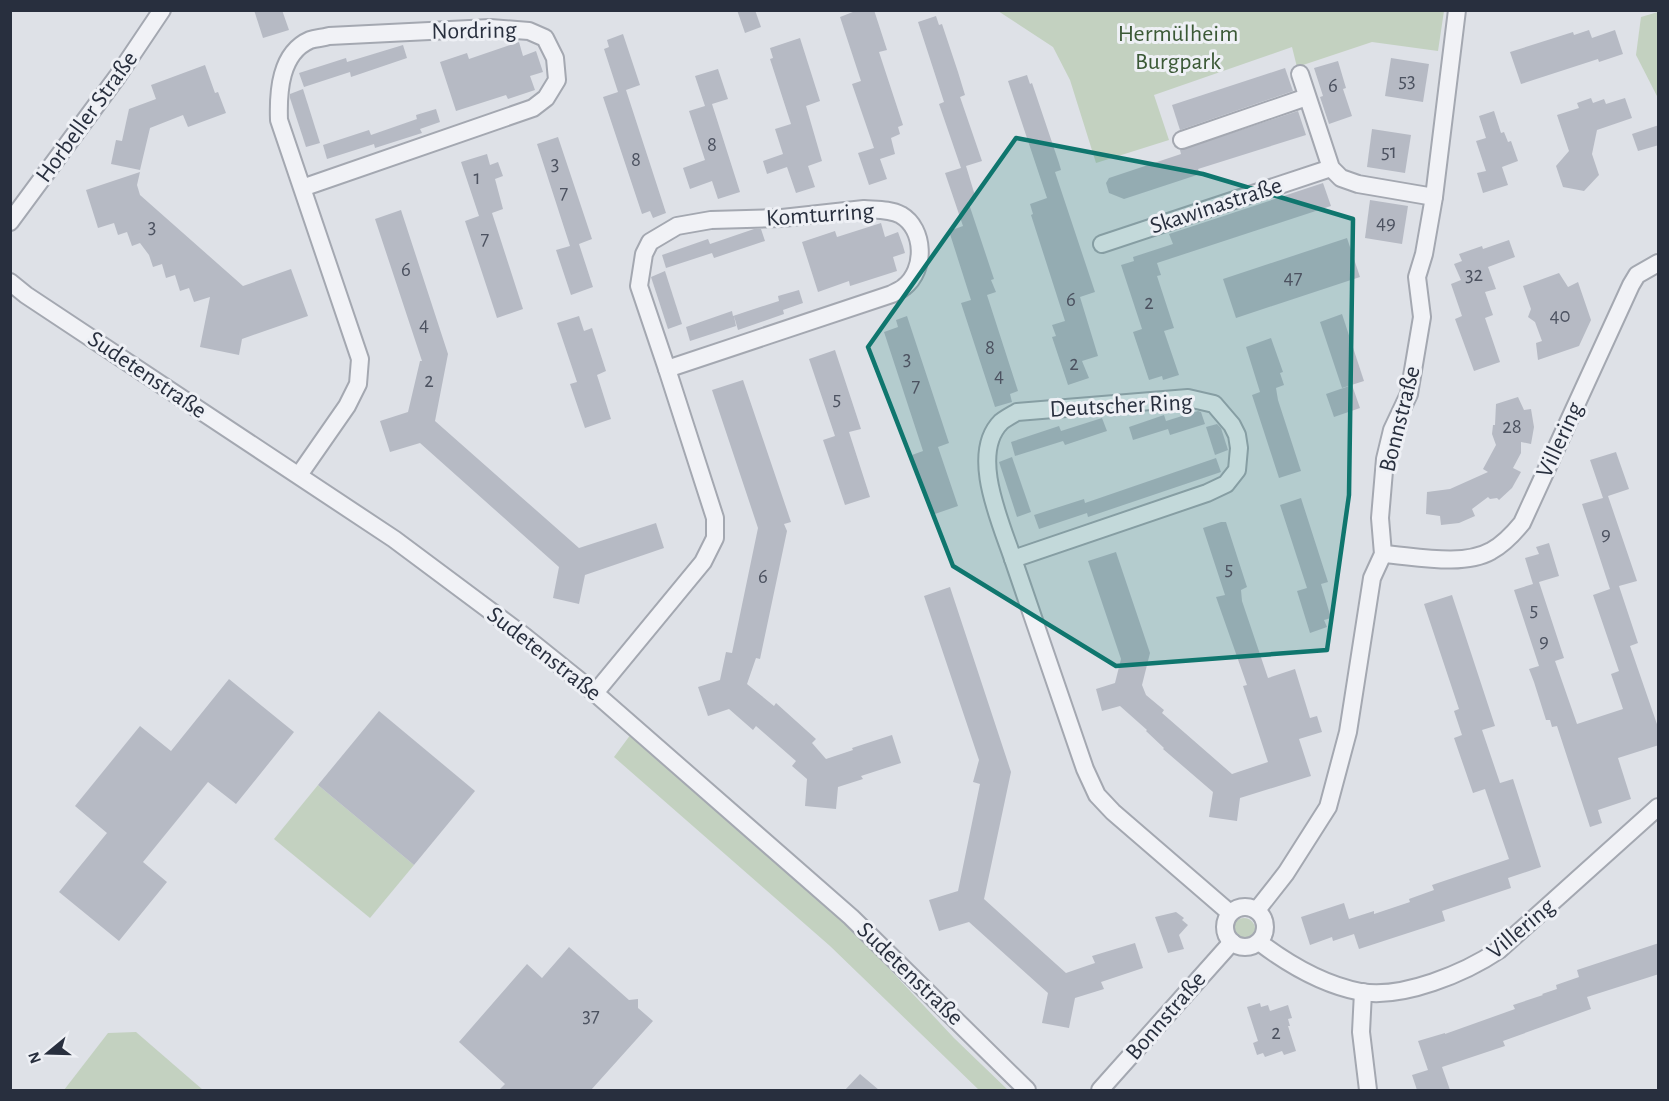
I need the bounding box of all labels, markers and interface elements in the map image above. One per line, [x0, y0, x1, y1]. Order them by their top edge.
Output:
street label: Nordring [431, 18, 517, 44]
park label: Hermülheim Burgpark [1118, 22, 1238, 74]
street label: Horbeller Straße [32, 47, 142, 187]
house number: 53 [1398, 70, 1416, 91]
house number: 6 [1328, 75, 1338, 96]
house number: 8 [707, 134, 717, 155]
house number: 51 [1381, 141, 1397, 162]
house number: 8 [631, 149, 641, 170]
house number: 3 [551, 153, 559, 174]
house number: 1 [473, 167, 481, 188]
street label: Skawinastraße [1147, 173, 1285, 239]
house number: 7 [560, 182, 569, 203]
street label: Komturring [765, 199, 875, 231]
house number: 49 [1376, 212, 1396, 233]
house number: 3 [148, 216, 156, 237]
house number: 7 [481, 228, 490, 249]
house number: 6 [401, 259, 411, 280]
house number: 32 [1465, 264, 1483, 285]
house number: 47 [1284, 267, 1303, 288]
house number: 6 [1066, 289, 1076, 310]
house number: 2 [1144, 292, 1154, 313]
house number: 40 [1549, 305, 1571, 326]
house number: 4 [419, 314, 429, 335]
street label: Sudetenstraße [83, 327, 211, 423]
house number: 8 [985, 337, 995, 358]
house number: 3 [903, 348, 911, 369]
house number: 2 [1069, 353, 1079, 374]
street label: Bonnstraße [1375, 364, 1425, 474]
house number: 4 [994, 365, 1004, 386]
house number: 2 [424, 370, 434, 391]
house number: 7 [912, 375, 921, 396]
house number: 5 [833, 388, 841, 409]
street label: Deutscher Ring [1049, 390, 1193, 422]
street label: Villering [1532, 398, 1588, 481]
house number: 28 [1502, 416, 1522, 437]
house number: 9 [1601, 523, 1611, 544]
house number: 5 [1225, 558, 1233, 579]
house number: 6 [758, 566, 768, 587]
house number: 5 [1530, 599, 1538, 620]
street label: Sudetenstraße [483, 602, 605, 706]
house number: 9 [1539, 630, 1549, 651]
street label: Villering [1483, 894, 1560, 964]
street label: Sudetenstraße [852, 918, 968, 1030]
street label: Bonnstraße [1121, 967, 1211, 1065]
house number: 37 [582, 1005, 600, 1026]
house number: 2 [1271, 1022, 1281, 1043]
north arrow [18, 1023, 78, 1083]
text: N [25, 1050, 44, 1065]

